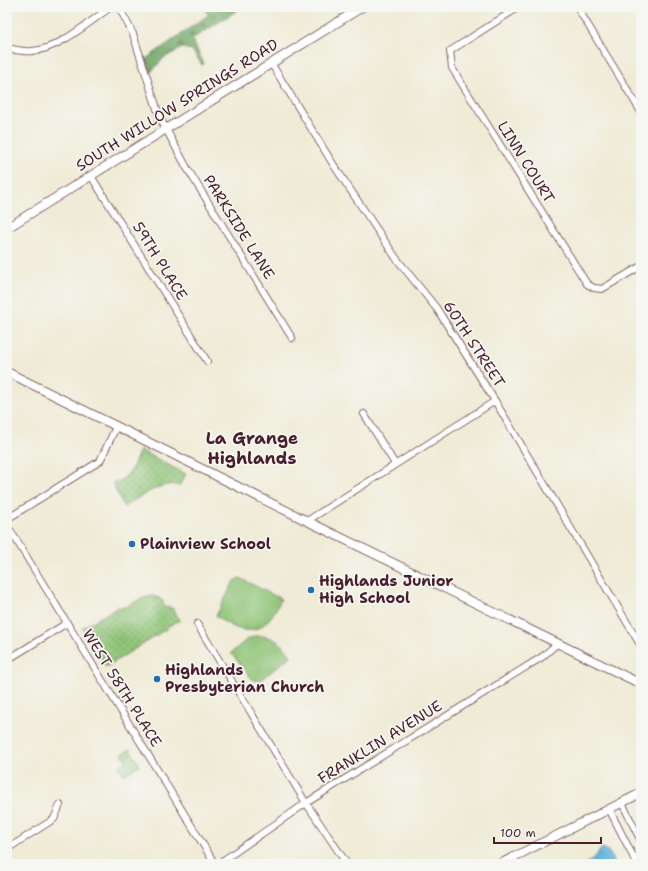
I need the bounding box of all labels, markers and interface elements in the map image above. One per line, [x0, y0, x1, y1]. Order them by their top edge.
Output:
street label: SOUTH WILLOW SPRINGS ROAD [72, 34, 282, 176]
street label: LINN COURT [493, 117, 559, 207]
street label: PARKSIDE LANE [199, 171, 279, 283]
street label: 59TH PLACE [128, 218, 192, 304]
street label: 60TH STREET [438, 297, 510, 391]
district label: La Grange Highlands [206, 427, 298, 469]
place label: Plainview School [140, 534, 271, 554]
marker: Plainview School [127, 539, 137, 549]
place label: Highlands Junior High School [319, 571, 453, 608]
marker: Highlands Junior High School [306, 585, 316, 595]
street label: WEST 58TH PLACE [78, 625, 166, 751]
place label: Highlands Presbyterian Church [165, 660, 324, 697]
marker: Highlands Presbyterian Church [152, 674, 162, 684]
street label: FRANKLIN AVENUE [314, 696, 446, 788]
scale bar [494, 819, 601, 845]
text: 100 m [500, 825, 536, 841]

